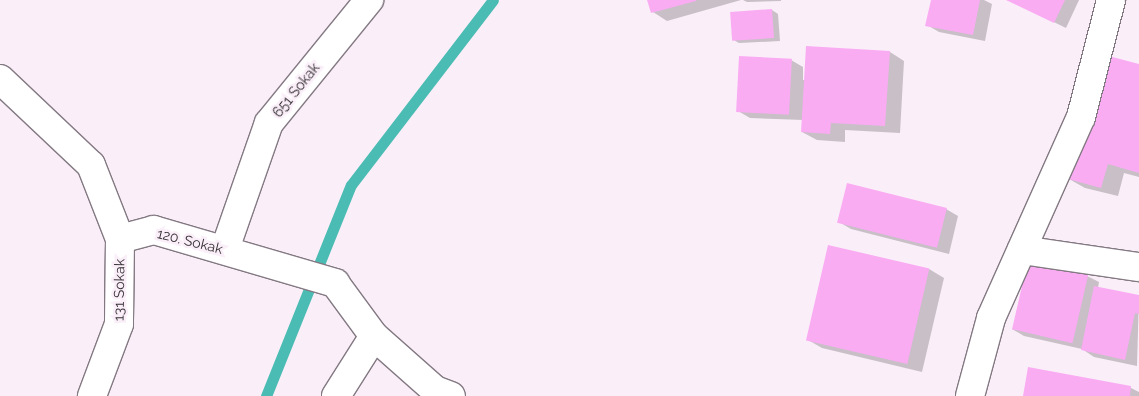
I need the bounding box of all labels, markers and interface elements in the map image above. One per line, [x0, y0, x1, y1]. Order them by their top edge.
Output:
street label: 651 Sokak [269, 59, 323, 121]
street label: 120. Sokak [155, 225, 225, 257]
street label: 131 Sokak [110, 259, 128, 321]

